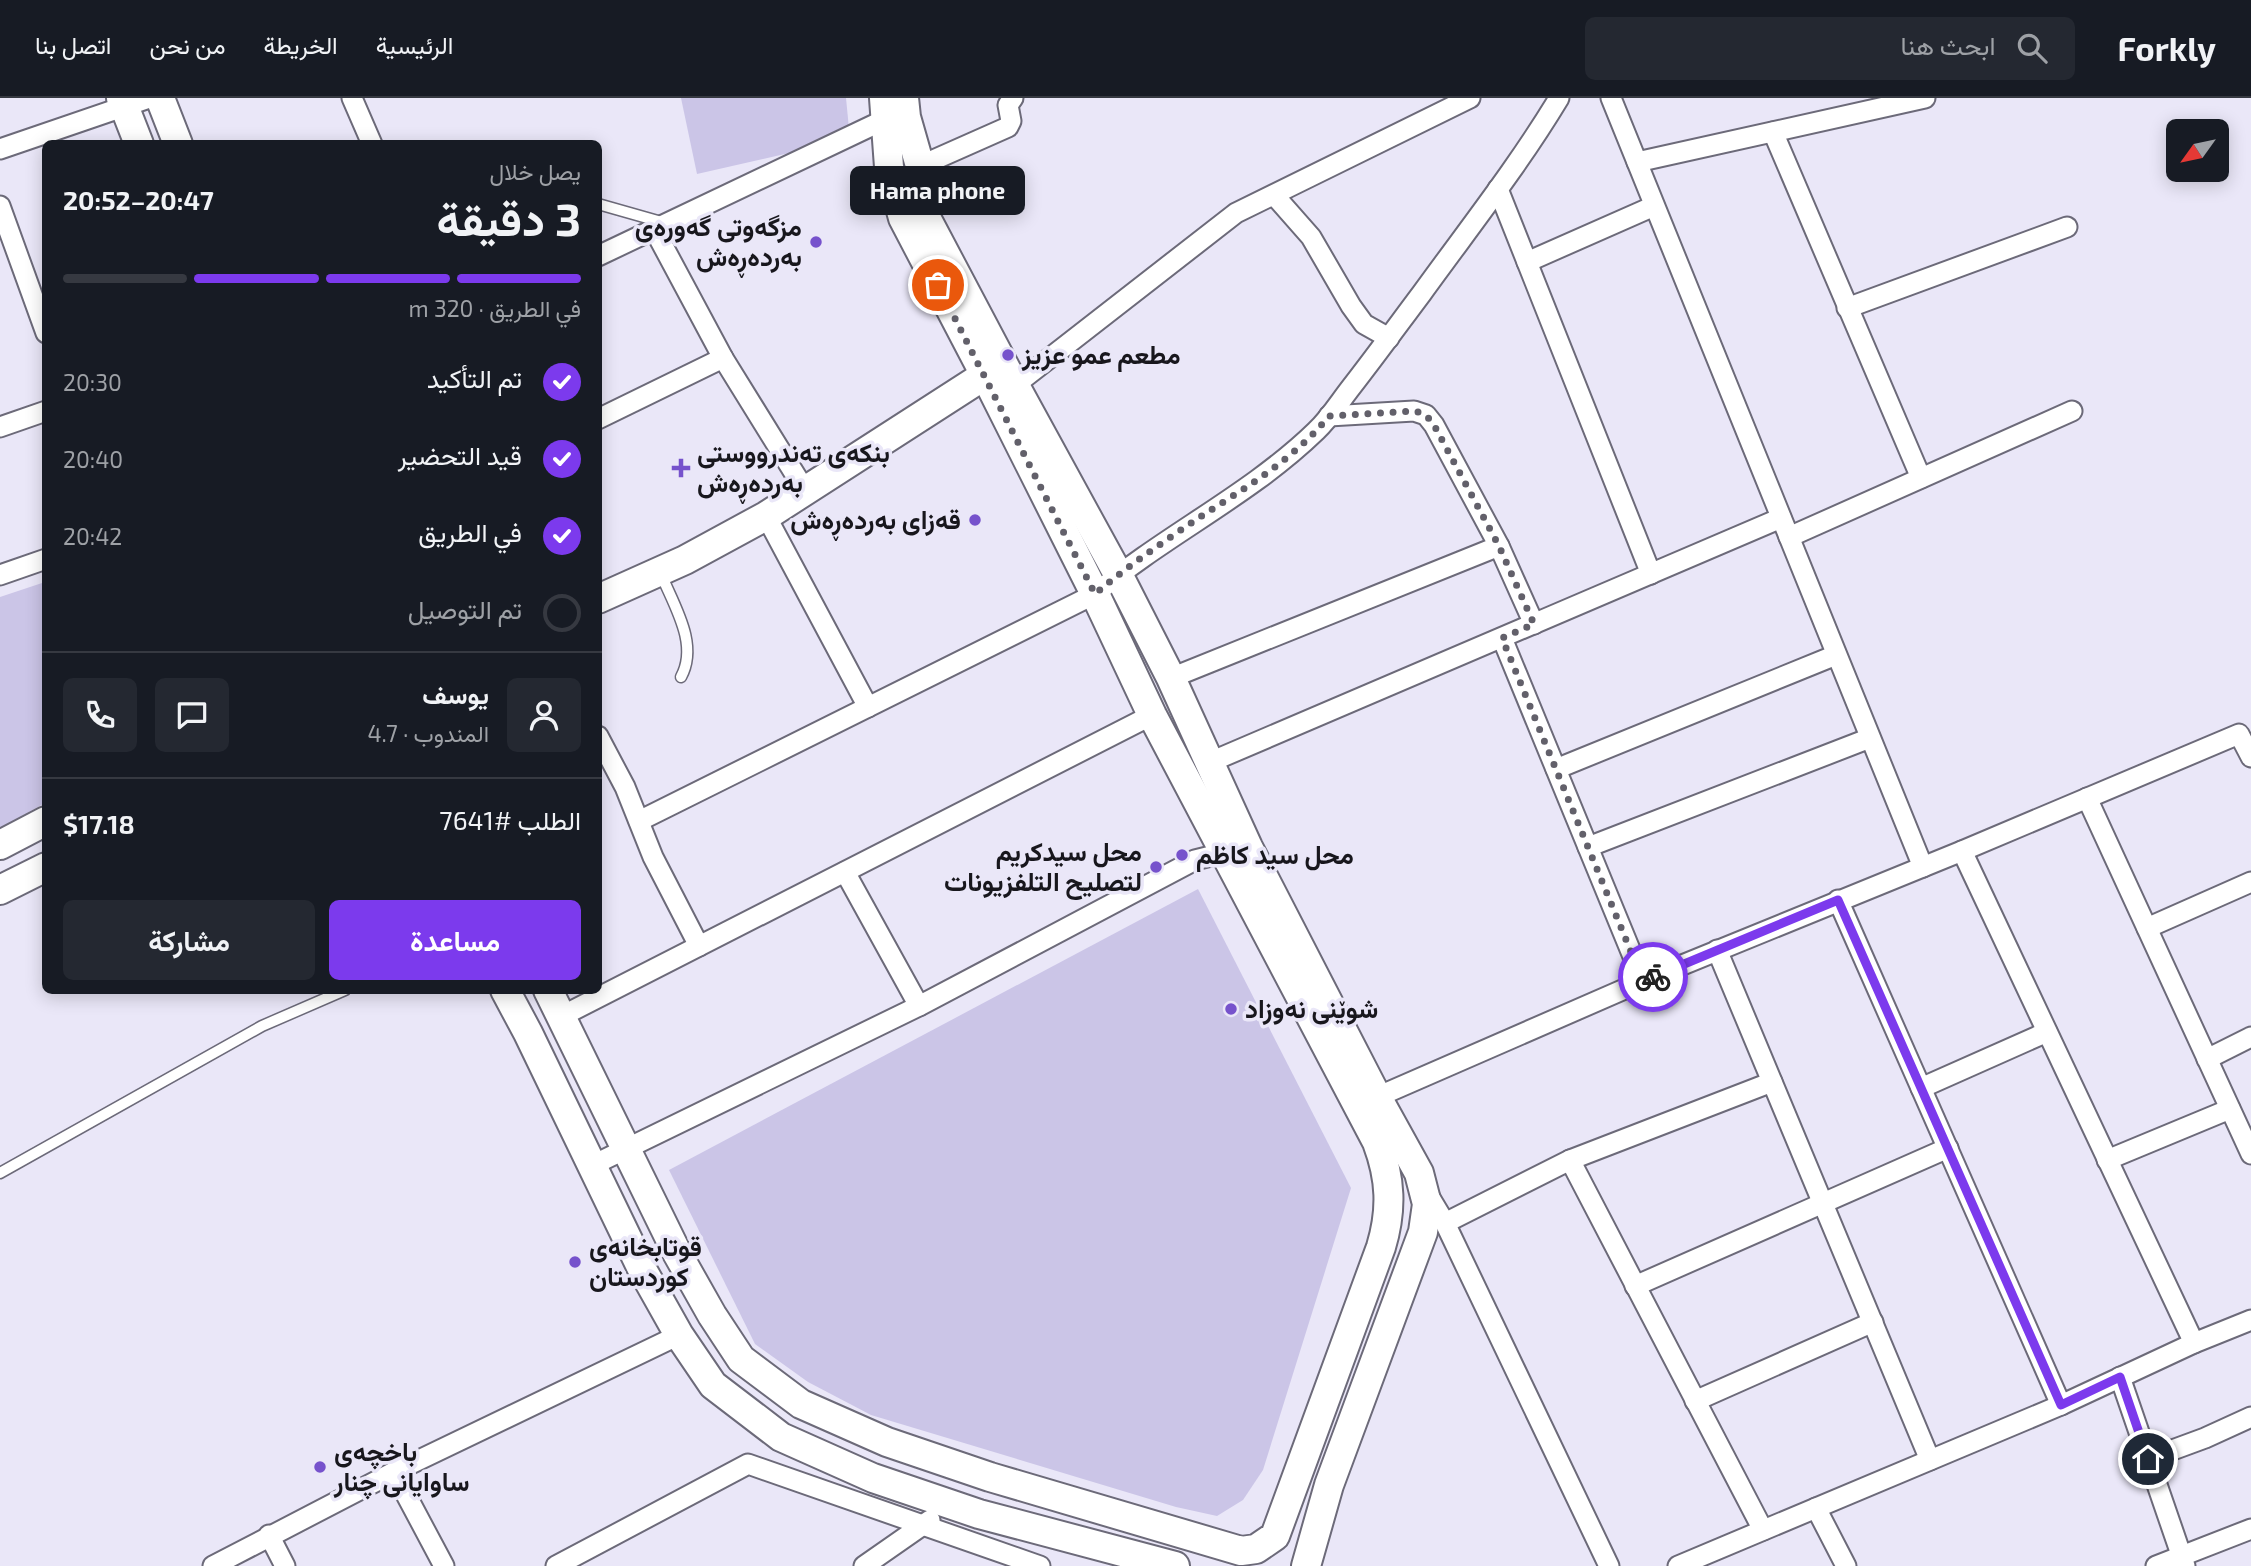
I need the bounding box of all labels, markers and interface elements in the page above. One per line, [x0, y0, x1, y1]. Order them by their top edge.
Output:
search box [1585, 17, 2075, 80]
text: Forkly [2117, 28, 2216, 68]
text: ابحث هنا [1900, 29, 1995, 60]
icon: search [2013, 29, 2051, 67]
text: اتصل بنا [35, 30, 111, 59]
text: من نحن [149, 30, 225, 59]
text: الخريطة [263, 30, 338, 59]
text: الرئيسية [376, 30, 453, 59]
north arrow [2166, 119, 2230, 182]
map controls [2166, 119, 2229, 182]
text: يصل خلال [490, 157, 581, 185]
callout: Hama phone [850, 166, 1026, 215]
text: Hama phone [870, 176, 1005, 204]
text: 20:47–20:52 [63, 184, 214, 215]
text: 3 دقيقة [437, 190, 581, 245]
place label: مزگەوتی گەورەی بەردەڕەش [635, 210, 802, 278]
marker: مزگەوتی گەورەی بەردەڕەش [808, 234, 824, 250]
pin [908, 255, 968, 315]
icon: bag [919, 266, 957, 304]
text: في الطريق · 320 m [409, 294, 581, 322]
place label: مطعم عمو عزيز [1021, 338, 1181, 372]
marker: مطعم عمو عزيز [1000, 347, 1016, 363]
text: تم التأكيد [427, 362, 522, 393]
icon: check [543, 363, 581, 401]
text: 20:30 [63, 368, 122, 396]
place label: بنکەی تەندرووستی بەردەڕەش [697, 436, 890, 504]
text: قيد التحضير [398, 439, 522, 470]
icon: check [543, 440, 581, 478]
text: 20:40 [63, 445, 123, 473]
marker: بنکەی تەندرووستی بەردەڕەش [671, 458, 691, 478]
place label: قەزای بەردەڕەش [790, 503, 961, 541]
marker: قەزای بەردەڕەش [967, 512, 983, 528]
text: في الطريق [418, 516, 522, 547]
icon: check [543, 517, 581, 555]
text: 20:42 [63, 522, 122, 550]
text: تم التوصيل [408, 593, 522, 624]
button: phone [63, 678, 137, 752]
button: chat [155, 678, 229, 752]
text: يوسف [422, 678, 489, 709]
button: person [507, 678, 581, 752]
text: المندوب · 4.7 [367, 719, 489, 747]
text: الطلب #7641 [439, 804, 581, 835]
text: $17.18 [63, 808, 135, 839]
place label: محل سيدكريم لتصليح التلفزيونات [944, 835, 1142, 900]
place label: محل سيد كاظم [1196, 838, 1354, 872]
marker: محل سيد كاظم [1174, 847, 1190, 863]
marker: محل سيدكريم لتصليح التلفزيونات [1148, 859, 1164, 875]
button: مشاركة [63, 900, 315, 980]
button: مساعدة [329, 900, 581, 980]
courier [1618, 942, 1688, 1012]
icon: bike [1634, 958, 1672, 996]
place label: شوێنی نەوزاد [1245, 992, 1378, 1025]
marker: شوێنی نەوزاد [1223, 1001, 1239, 1017]
place label: قوتابخانەی کوردستان [589, 1230, 702, 1293]
marker: قوتابخانەی کوردستان [567, 1254, 583, 1270]
pin [2118, 1429, 2178, 1489]
place label: باخچەی ساوایانی چنار [333, 1435, 470, 1500]
icon: home [2129, 1440, 2167, 1478]
marker: باخچەی ساوایانی چنار [312, 1459, 328, 1475]

